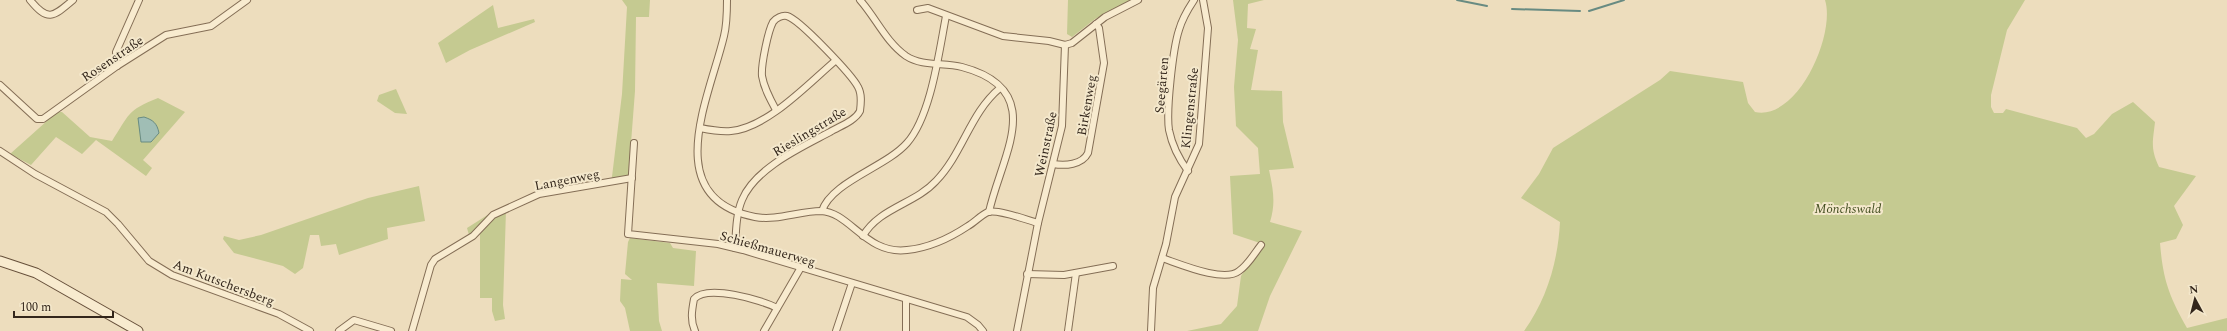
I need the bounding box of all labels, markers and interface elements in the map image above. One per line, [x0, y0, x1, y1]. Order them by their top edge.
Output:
street label: Rosenstraße [77, 31, 148, 87]
street label: Seegärten [1150, 56, 1174, 114]
street label: Klingenstraße [1176, 67, 1204, 150]
street label: Birkenweg [1072, 73, 1102, 137]
street label: Rieslingstraße [769, 102, 850, 162]
street label: Weinstraße [1029, 110, 1063, 179]
street label: Langenweg [533, 164, 601, 196]
park label: Mönchswald [1814, 199, 1882, 219]
street label: Schießmauerweg [718, 226, 818, 272]
street label: Am Kutschersberg [170, 254, 277, 311]
north arrow [2175, 279, 2215, 319]
text: N [2188, 281, 2199, 299]
scale bar [14, 293, 113, 319]
text: 100 m [20, 298, 51, 317]

